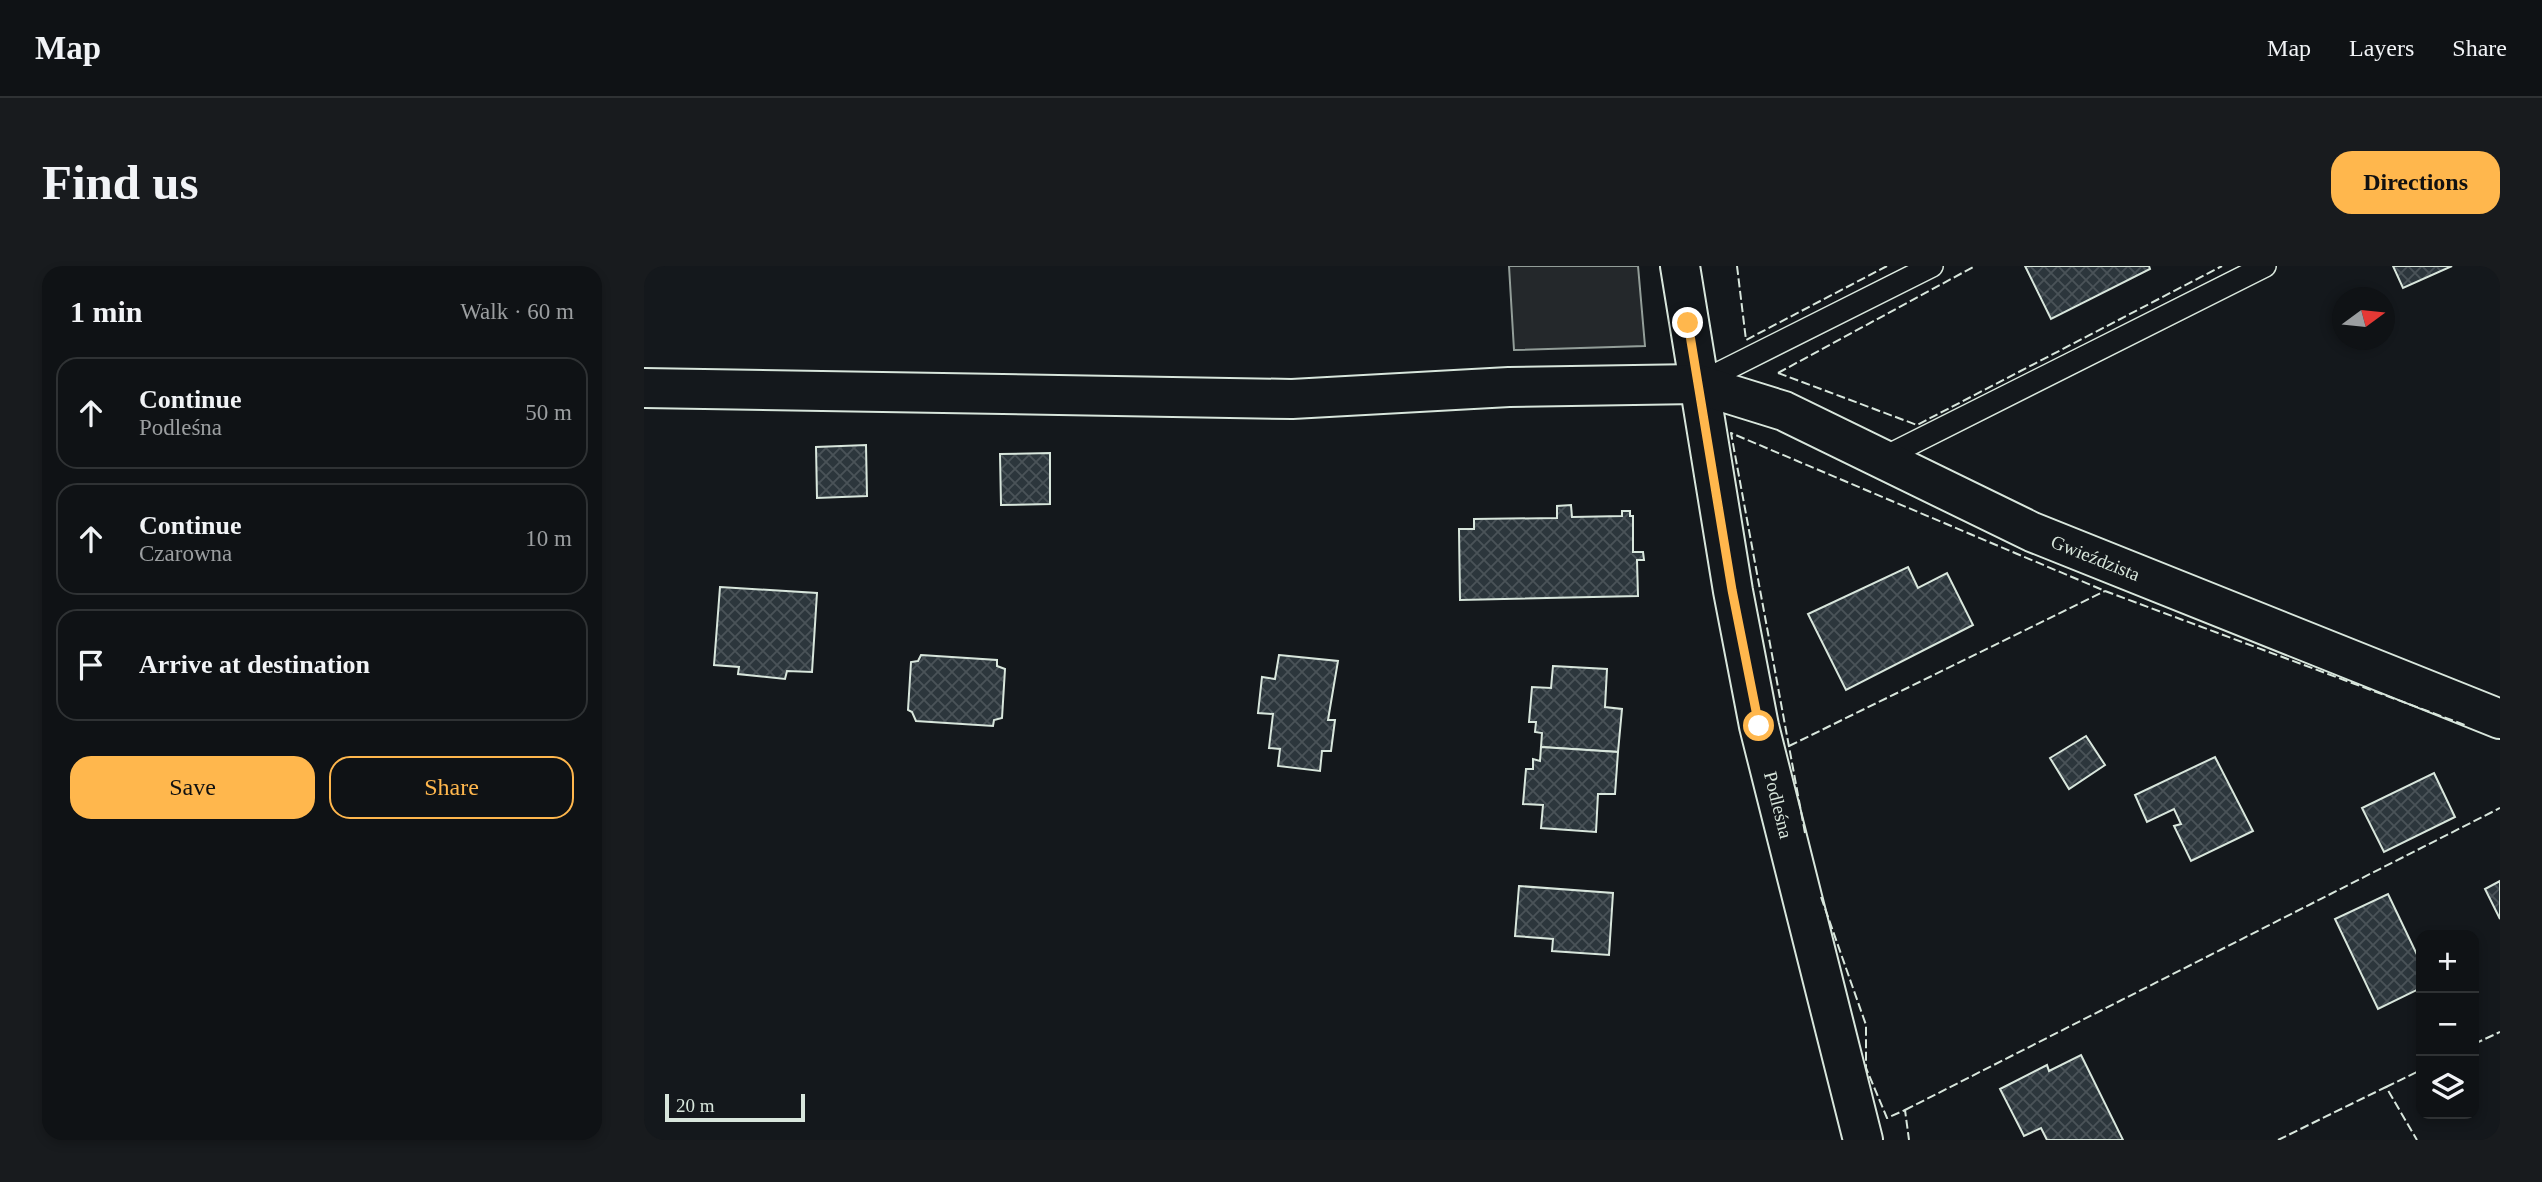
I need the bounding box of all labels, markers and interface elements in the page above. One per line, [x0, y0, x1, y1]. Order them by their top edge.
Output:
text: Map [35, 30, 101, 66]
text: Map [2267, 35, 2311, 61]
text: Layers [2349, 35, 2414, 61]
text: Share [2452, 35, 2507, 61]
button: Directions [2331, 151, 2500, 214]
text: Find us [42, 155, 199, 210]
north arrow [2332, 287, 2395, 350]
text: 1 min [70, 295, 143, 328]
text: Walk · 60 m [460, 299, 574, 324]
route end [1672, 307, 1703, 338]
text: Continue [139, 385, 242, 414]
icon: ahead [72, 394, 110, 432]
text: 50 m [525, 400, 572, 425]
text: Podleśna [139, 415, 222, 440]
text: Continue [139, 511, 242, 540]
icon: ahead [72, 520, 110, 558]
text: 10 m [525, 526, 572, 551]
street label: Gwieździsta [2048, 530, 2144, 585]
text: Czarowna [139, 541, 232, 566]
icon: arrive [72, 646, 110, 684]
text: Arrive at destination [139, 650, 370, 679]
route start [1743, 710, 1774, 741]
button: Save [70, 756, 315, 819]
button: Share [329, 756, 574, 819]
street label: Podleśna [1760, 769, 1797, 841]
map controls [2416, 930, 2479, 1119]
button: + [2416, 930, 2479, 993]
button: − [2416, 993, 2479, 1056]
button: layers [2416, 1056, 2479, 1119]
scale bar [665, 1091, 805, 1123]
text: 20 m [676, 1095, 715, 1116]

